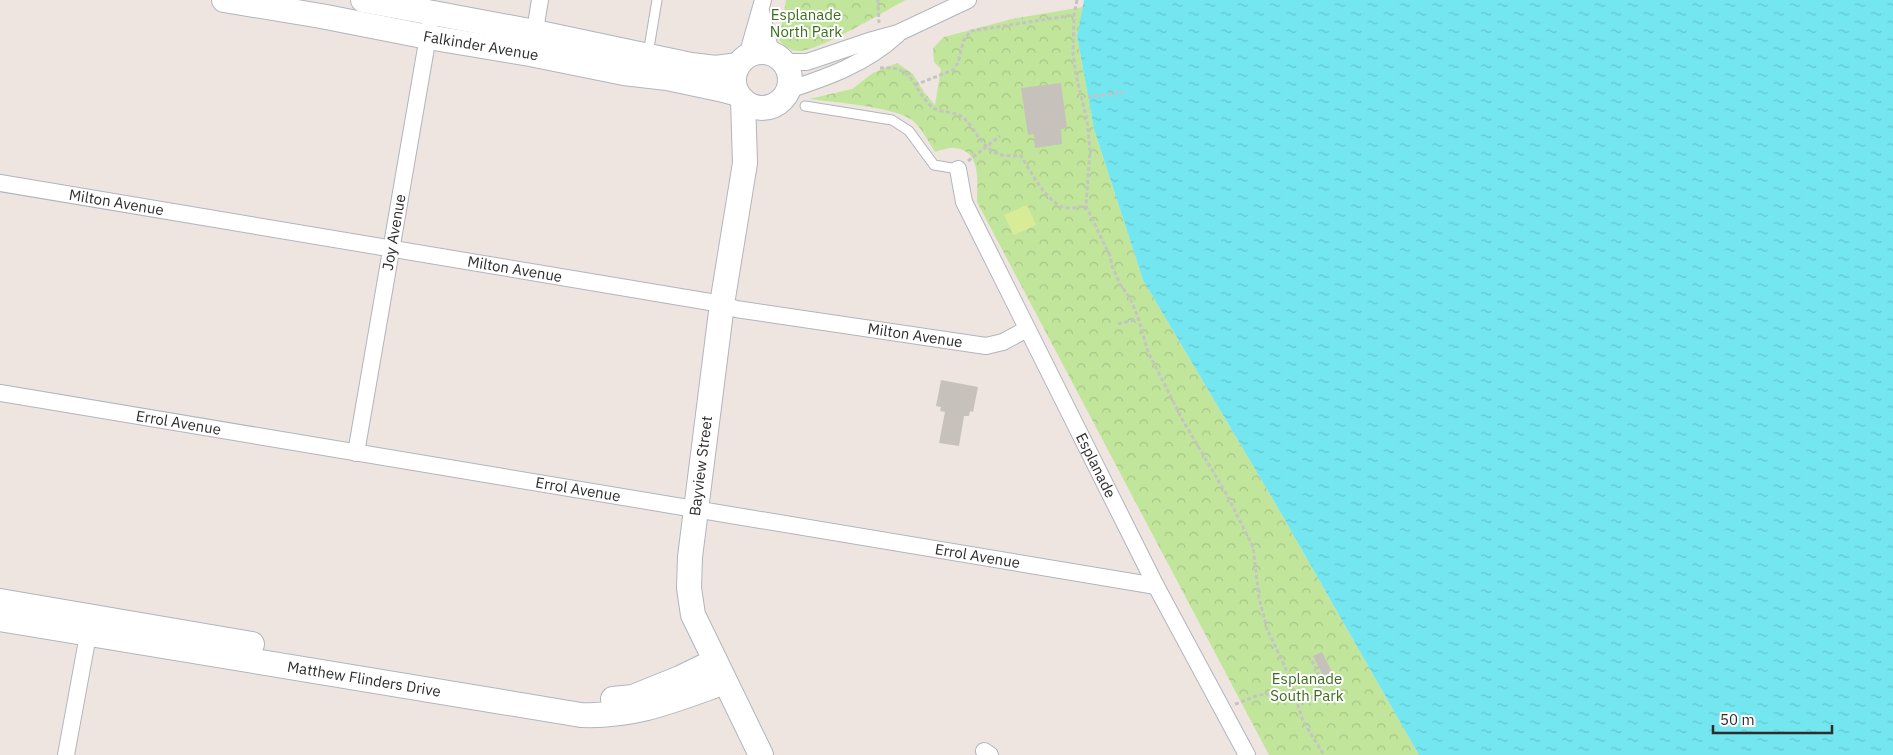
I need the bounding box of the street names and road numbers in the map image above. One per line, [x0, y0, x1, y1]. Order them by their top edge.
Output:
street label: Falkinder Avenue [422, 26, 540, 64]
street label: Milton Avenue [68, 185, 165, 219]
street label: Joy Avenue [378, 193, 410, 272]
street label: Milton Avenue [466, 251, 564, 286]
street label: Milton Avenue [866, 319, 964, 351]
street label: Errol Avenue [135, 406, 223, 439]
street label: Bayview Street [685, 415, 716, 517]
street label: Esplanade [1072, 429, 1120, 501]
street label: Errol Avenue [534, 473, 622, 505]
street label: Errol Avenue [934, 539, 1021, 572]
street label: Matthew Flinders Drive [286, 657, 442, 701]

